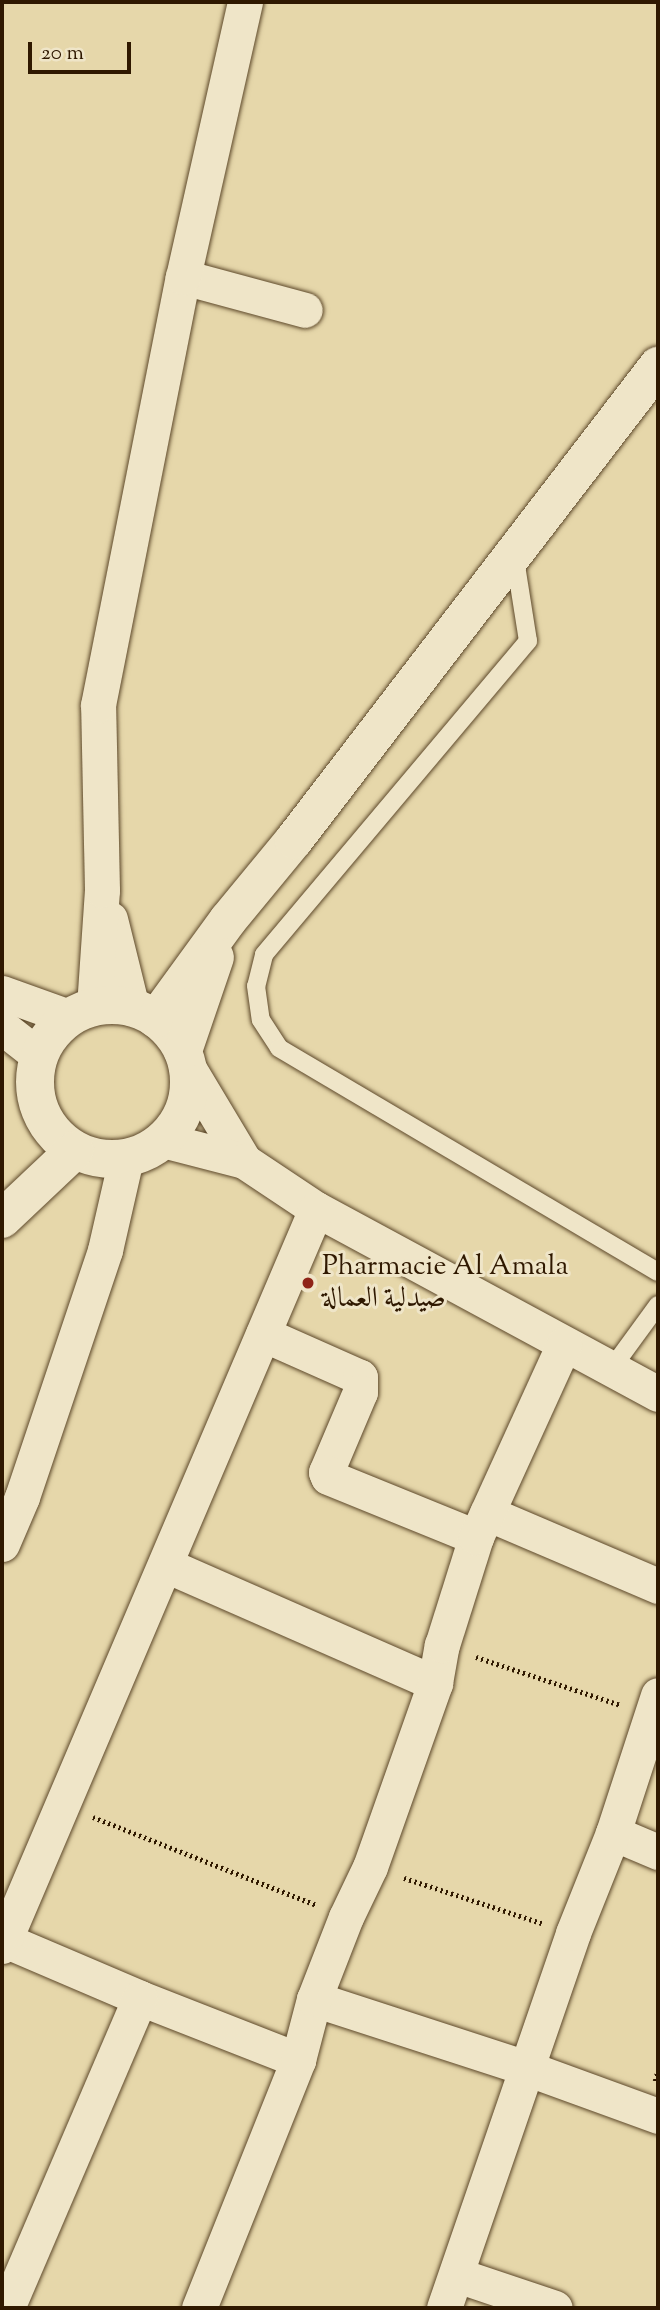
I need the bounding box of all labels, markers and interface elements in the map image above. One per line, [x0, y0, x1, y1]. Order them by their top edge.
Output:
scale bar [32, 28, 135, 72]
text: 20 m [41, 39, 84, 69]
place label: Pharmacie Al Amala صيدلية العمالة [322, 1250, 568, 1316]
marker: Pharmacie Al Amala صيدلية العمالة [300, 1275, 316, 1291]

